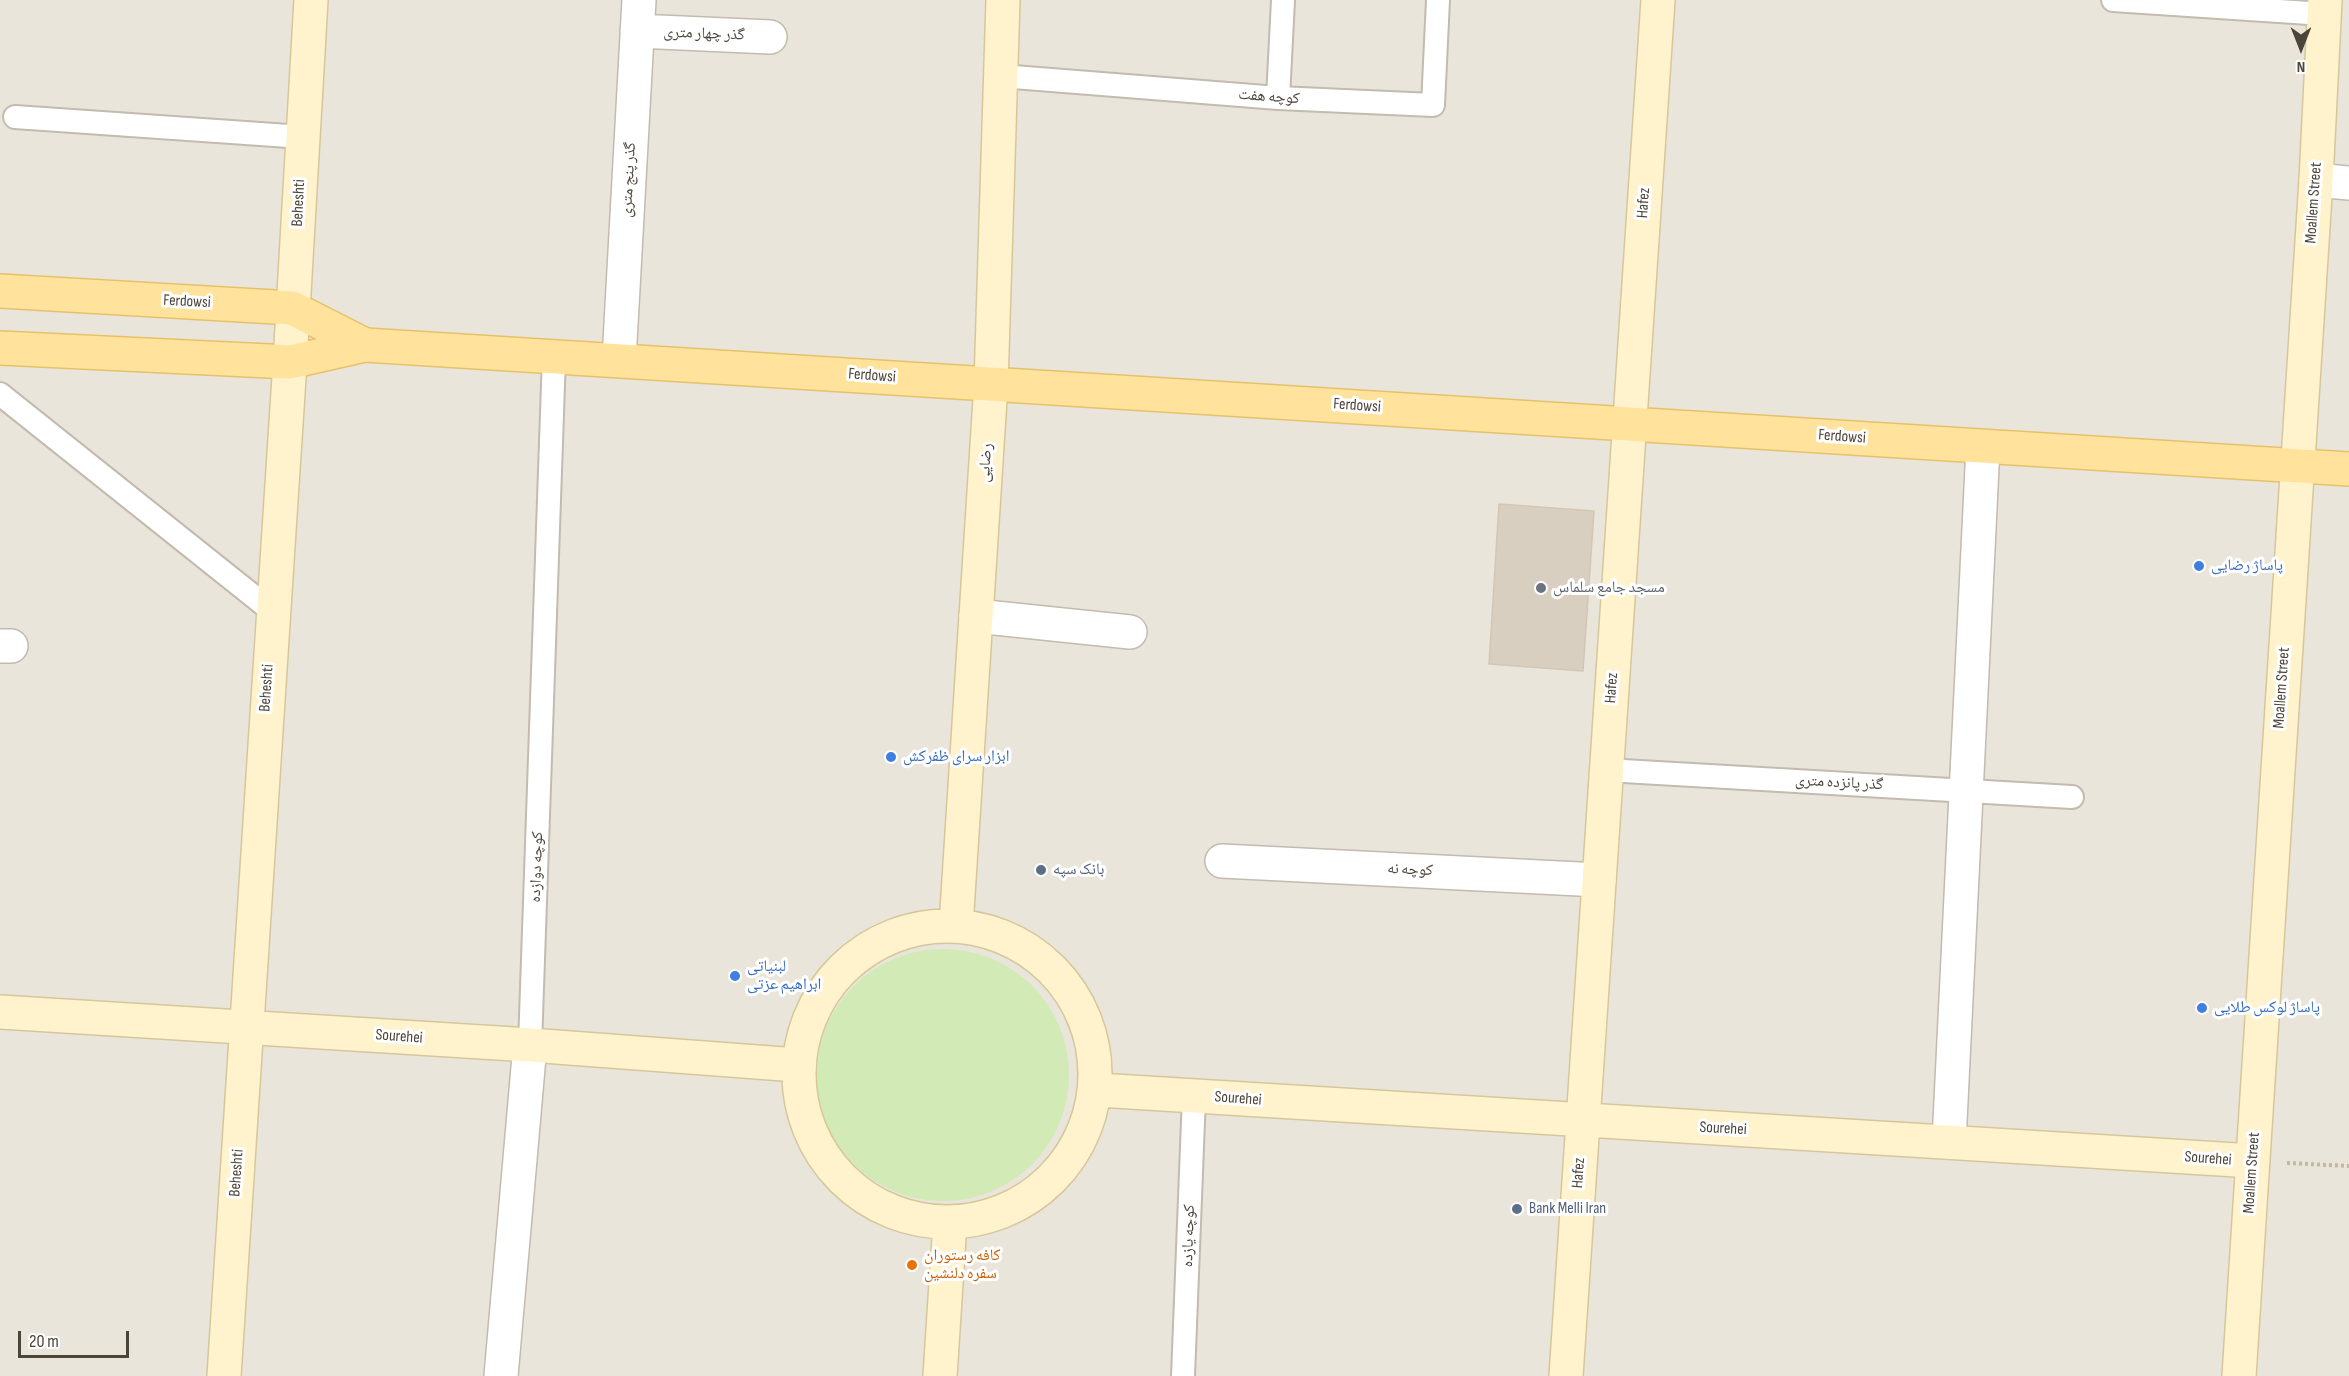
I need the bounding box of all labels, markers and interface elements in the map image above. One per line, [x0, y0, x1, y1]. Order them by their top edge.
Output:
north arrow [2271, 18, 2331, 78]
street label: گذر چهار متری [663, 23, 745, 45]
text: N [2297, 57, 2305, 76]
street label: کوچه هفت [1238, 85, 1300, 109]
street label: گذر پنج متری [617, 142, 641, 218]
street label: Moallem Street [2302, 162, 2326, 244]
street label: Beheshti [288, 179, 310, 227]
street label: Hafez [1633, 187, 1655, 219]
street label: Ferdowsi [163, 291, 211, 313]
street label: Ferdowsi [848, 365, 896, 387]
street label: Ferdowsi [1333, 395, 1381, 417]
street label: Ferdowsi [1818, 426, 1866, 448]
street label: رضایی [975, 443, 997, 483]
place label: پاساژ رضایی [2211, 556, 2283, 576]
marker: پاساژ رضایی [2192, 559, 2206, 573]
place label: مسجد جامع سلماس [1553, 578, 1665, 598]
marker: مسجد جامع سلماس [1534, 581, 1548, 595]
street label: Moallem Street [2270, 647, 2294, 729]
street label: Beheshti [256, 664, 278, 712]
street label: Hafez [1601, 672, 1623, 704]
place label: ابزار سرای ظفرکش [903, 747, 1010, 767]
marker: ابزار سرای ظفرکش [884, 750, 898, 764]
street label: گذر پانزده متری [1794, 771, 1884, 795]
street label: کوچه دوازده [526, 831, 548, 903]
street label: کوچه نه [1387, 859, 1433, 881]
place label: بانک سپه [1053, 860, 1104, 880]
marker: بانک سپه [1034, 863, 1048, 877]
place label: لبنیاتی ابراهیم عزتی [747, 957, 821, 995]
marker: لبنیاتی ابراهیم عزتی [728, 969, 742, 983]
place label: پاساژ لوکس طلایی [2214, 998, 2320, 1018]
marker: پاساژ لوکس طلایی [2195, 1001, 2209, 1015]
street label: Sourehei [375, 1026, 423, 1048]
street label: Sourehei [1214, 1088, 1262, 1110]
street label: Sourehei [1699, 1118, 1747, 1140]
street label: Moallem Street [2240, 1132, 2264, 1214]
street label: Sourehei [2184, 1148, 2232, 1170]
street label: Beheshti [226, 1149, 248, 1197]
street label: Hafez [1568, 1157, 1590, 1189]
place label: Bank Melli Iran [1529, 1199, 1606, 1219]
marker: Bank Melli Iran [1510, 1202, 1524, 1216]
street label: کوچه یازده [1178, 1204, 1200, 1268]
place label: کافه رستوران سفره دلنشین [924, 1246, 1000, 1284]
marker: کافه رستوران سفره دلنشین [905, 1258, 919, 1272]
scale bar [21, 1319, 132, 1357]
text: 20 m [29, 1331, 59, 1352]

